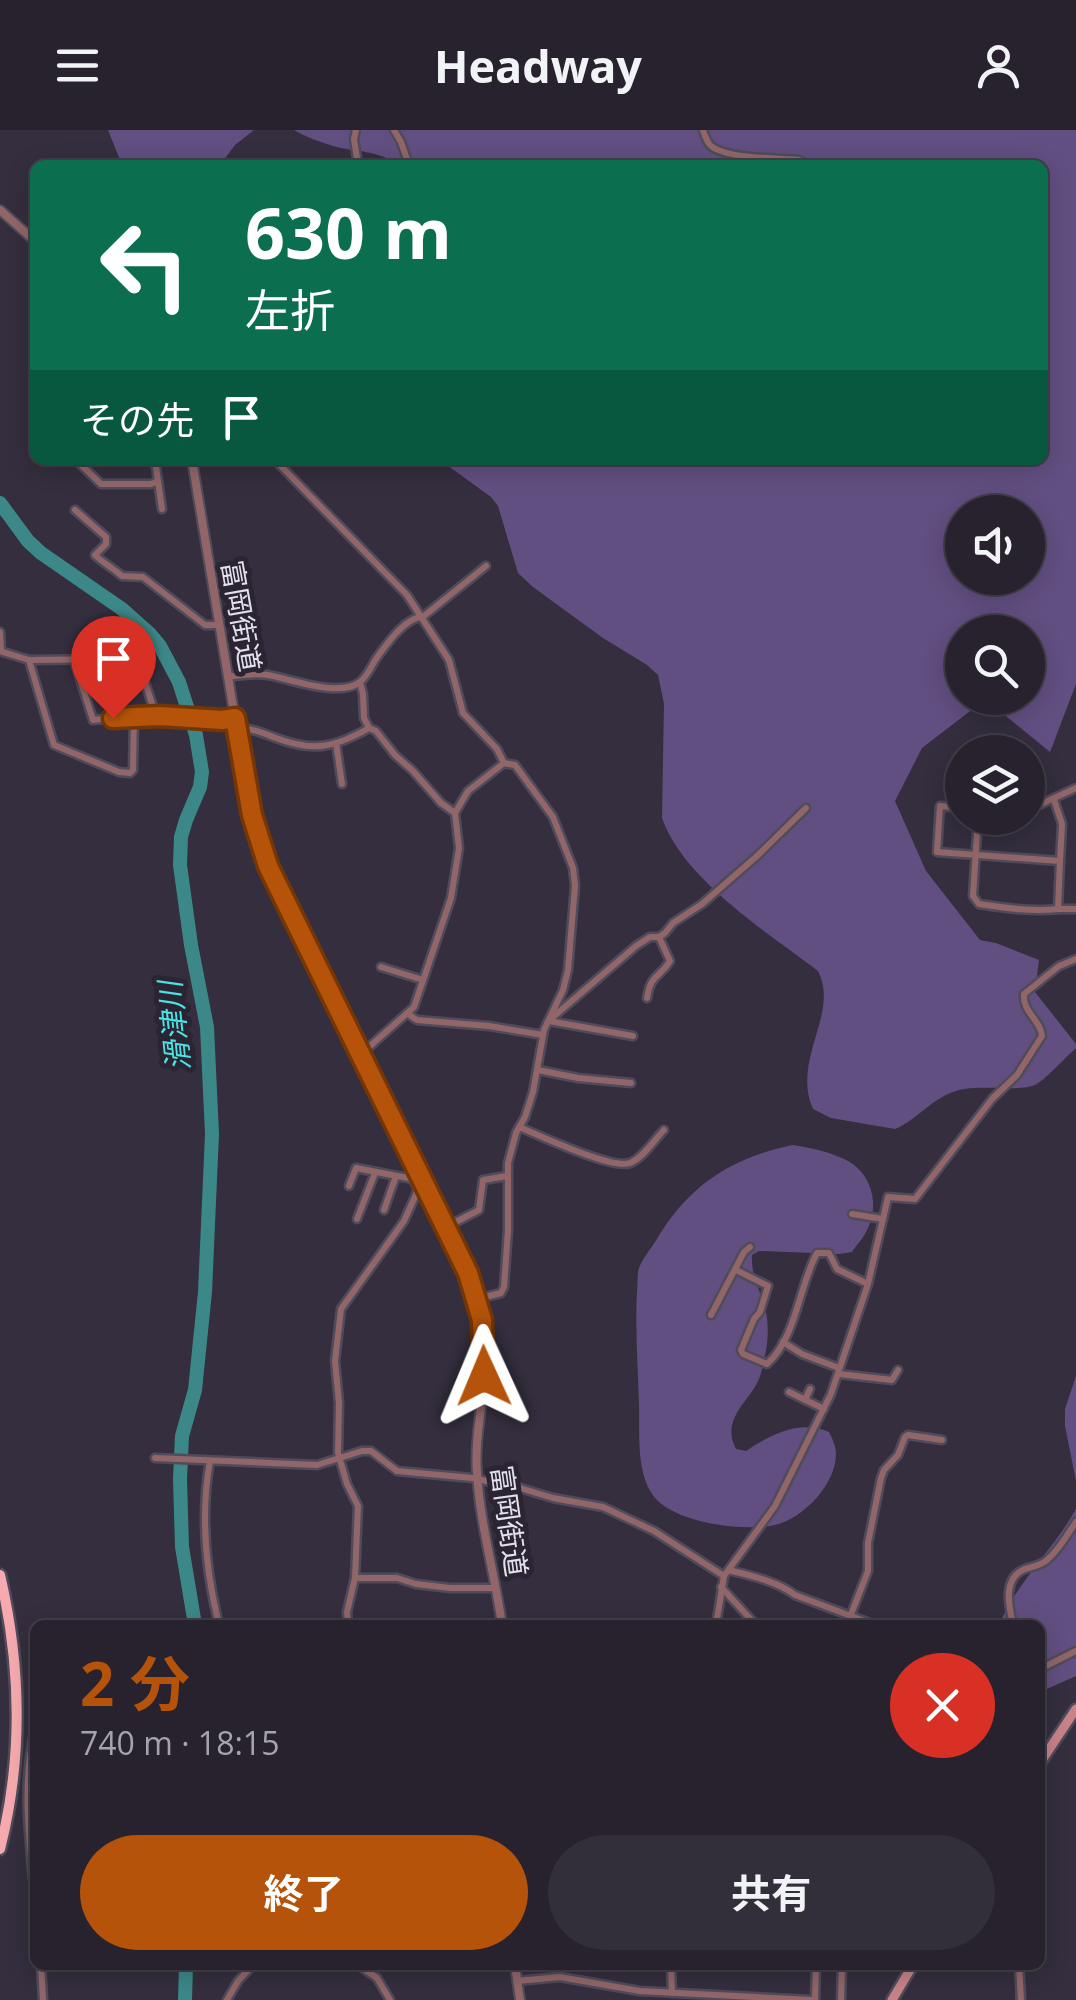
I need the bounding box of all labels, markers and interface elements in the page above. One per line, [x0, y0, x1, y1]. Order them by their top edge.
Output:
text: Headway [434, 35, 642, 96]
icon: menu [50, 38, 105, 93]
icon: person [971, 38, 1026, 93]
text: 630 m [245, 184, 452, 280]
icon: left [80, 200, 210, 330]
text: 左折 [245, 279, 335, 340]
icon: arrive [214, 390, 269, 445]
text: その先 [80, 393, 194, 445]
map controls [945, 495, 1045, 835]
button: sound [945, 495, 1045, 595]
street label: 富岡街道 [214, 557, 270, 674]
button: search [945, 615, 1045, 715]
pin [71, 616, 156, 719]
icon: arrive [86, 631, 141, 686]
button: layers [945, 735, 1045, 835]
water label: 滑津川 [148, 976, 199, 1073]
position arrow [432, 1324, 536, 1428]
street label: 富岡街道 [483, 1463, 537, 1579]
text: 2 分 [80, 1642, 190, 1724]
button: close [890, 1653, 995, 1758]
text: 740 m · 18:15 [80, 1721, 279, 1764]
button: 終了 [80, 1835, 528, 1950]
button: 共有 [548, 1835, 995, 1950]

